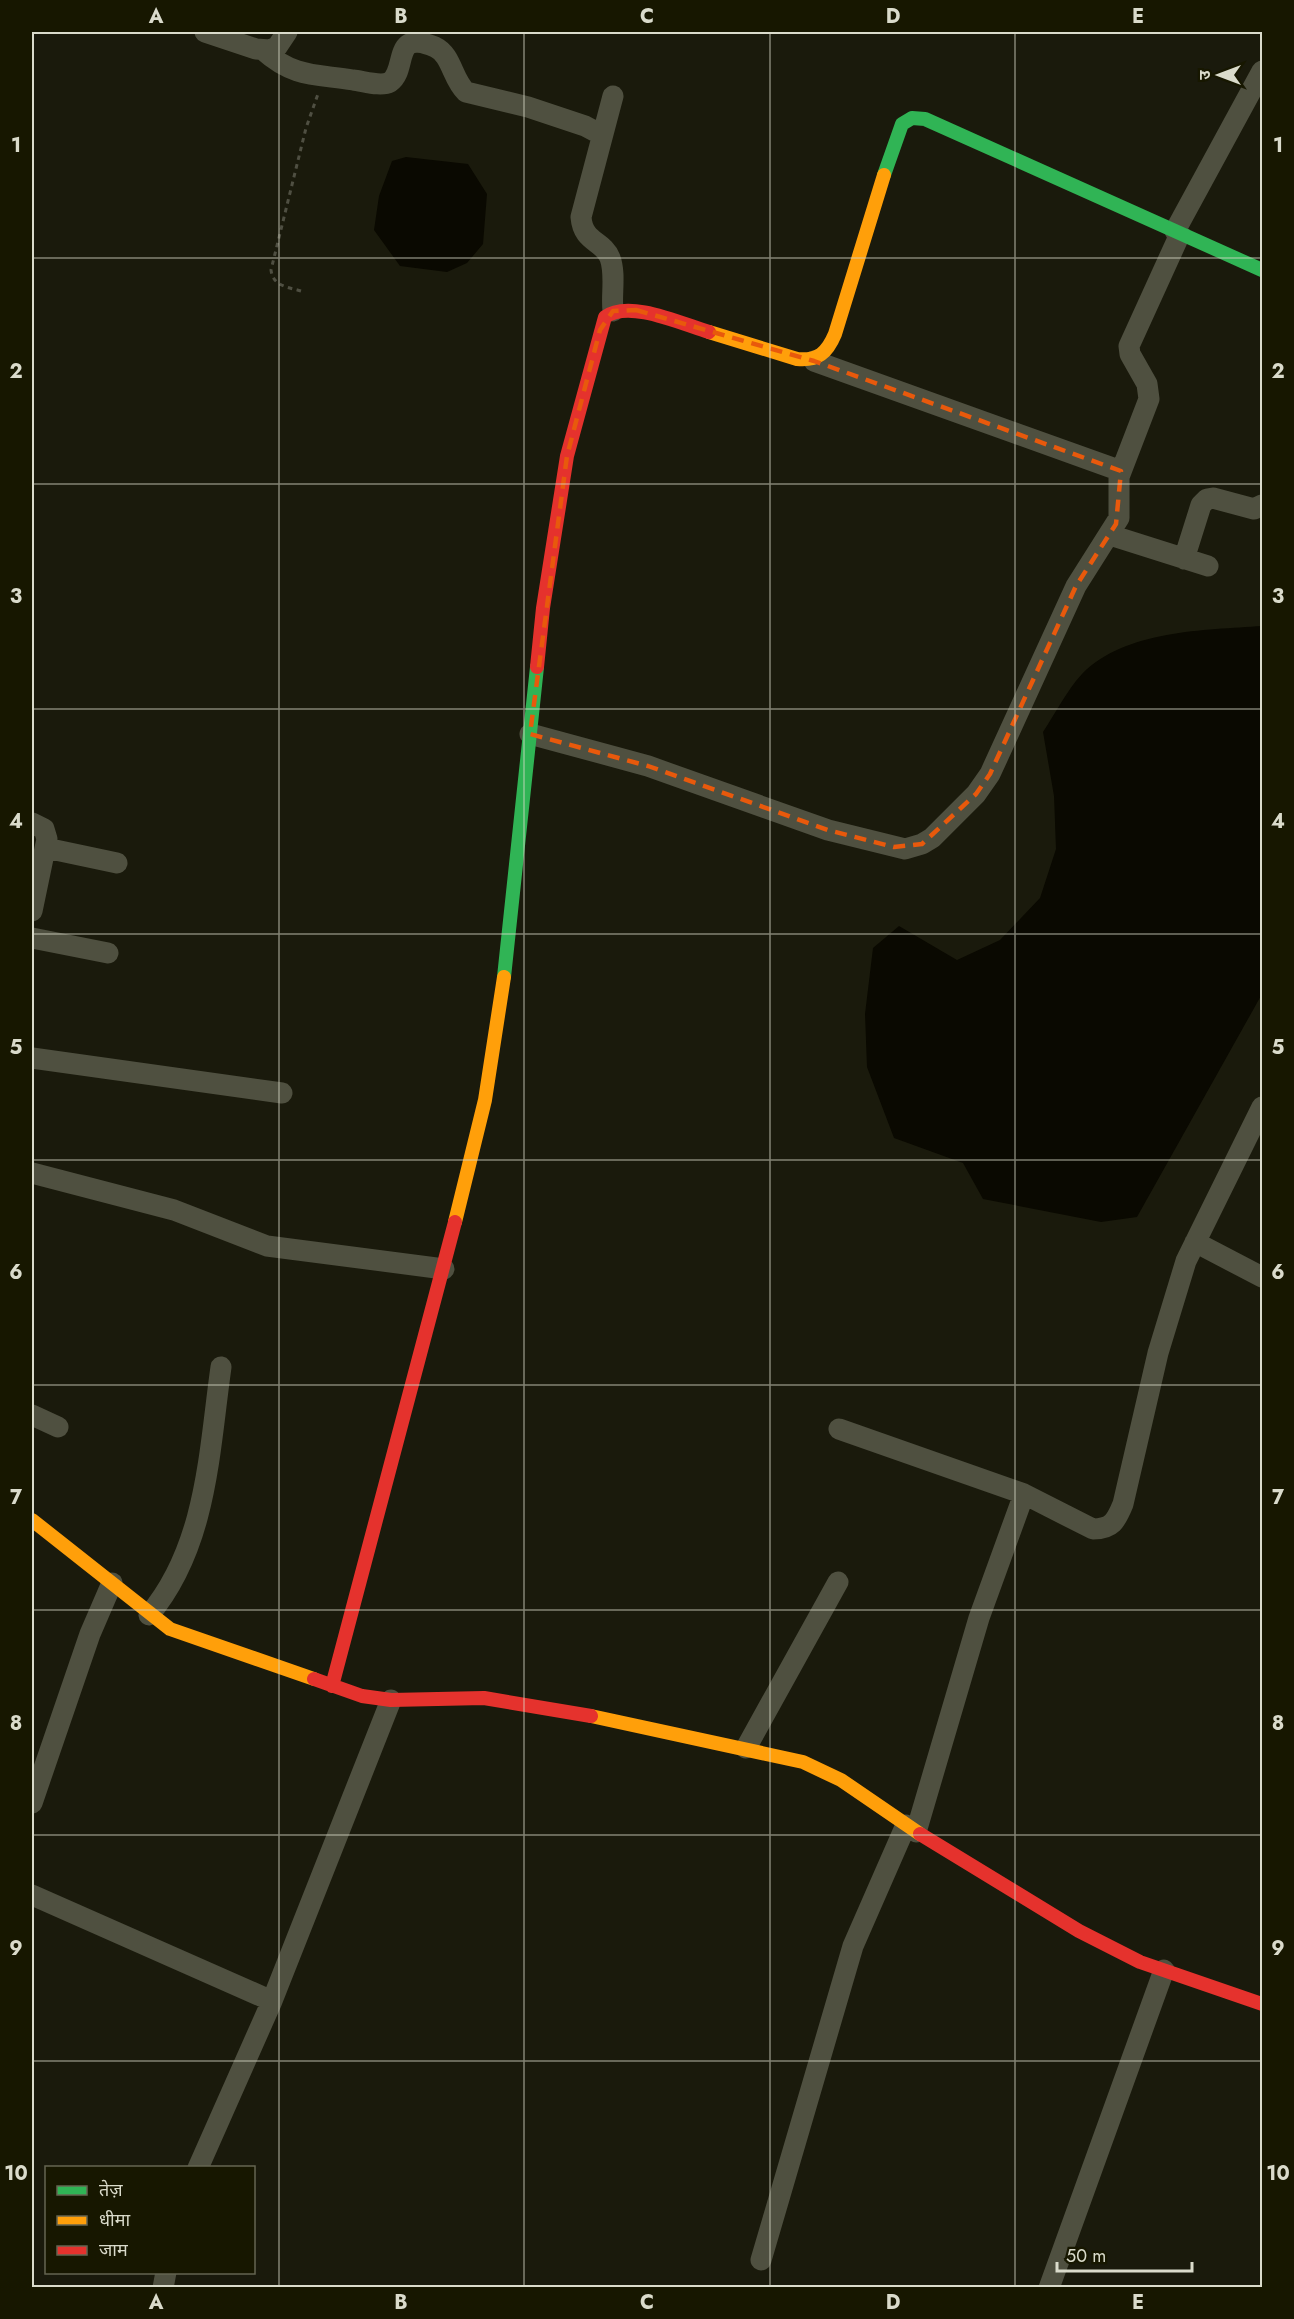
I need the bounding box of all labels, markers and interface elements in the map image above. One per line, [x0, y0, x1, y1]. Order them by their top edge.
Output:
text: A [148, 2, 164, 31]
text: B [394, 2, 408, 31]
text: C [640, 2, 654, 31]
text: D [886, 2, 900, 31]
text: E [1132, 2, 1144, 31]
north arrow [1189, 45, 1249, 105]
text: उ [1193, 70, 1216, 80]
text: 1 [11, 131, 21, 160]
text: 1 [1273, 131, 1283, 160]
text: 2 [9, 357, 23, 386]
text: 2 [1271, 357, 1285, 386]
text: 3 [10, 582, 22, 611]
text: 3 [1272, 582, 1284, 611]
text: 4 [9, 807, 23, 836]
text: 4 [1271, 807, 1285, 836]
text: 5 [10, 1033, 23, 1062]
text: 5 [1272, 1033, 1285, 1062]
text: 6 [9, 1258, 23, 1287]
text: 6 [1271, 1258, 1285, 1287]
text: 7 [10, 1483, 23, 1512]
text: 7 [1272, 1483, 1285, 1512]
text: 8 [10, 1709, 22, 1738]
text: 8 [1272, 1709, 1284, 1738]
text: 9 [9, 1934, 23, 1963]
text: 9 [1271, 1934, 1285, 1963]
text: 10 [4, 2159, 28, 2188]
text: 10 [1266, 2159, 1290, 2188]
legend [45, 2166, 255, 2274]
text: तेज़ [99, 2177, 123, 2203]
text: धीमा [99, 2207, 130, 2233]
scale bar [1057, 2235, 1192, 2273]
text: जाम [99, 2237, 129, 2263]
text: 50 m [1066, 2243, 1106, 2269]
text: A [148, 2288, 164, 2317]
text: B [394, 2288, 408, 2317]
text: C [640, 2288, 654, 2317]
text: D [886, 2288, 900, 2317]
text: E [1132, 2288, 1144, 2317]

